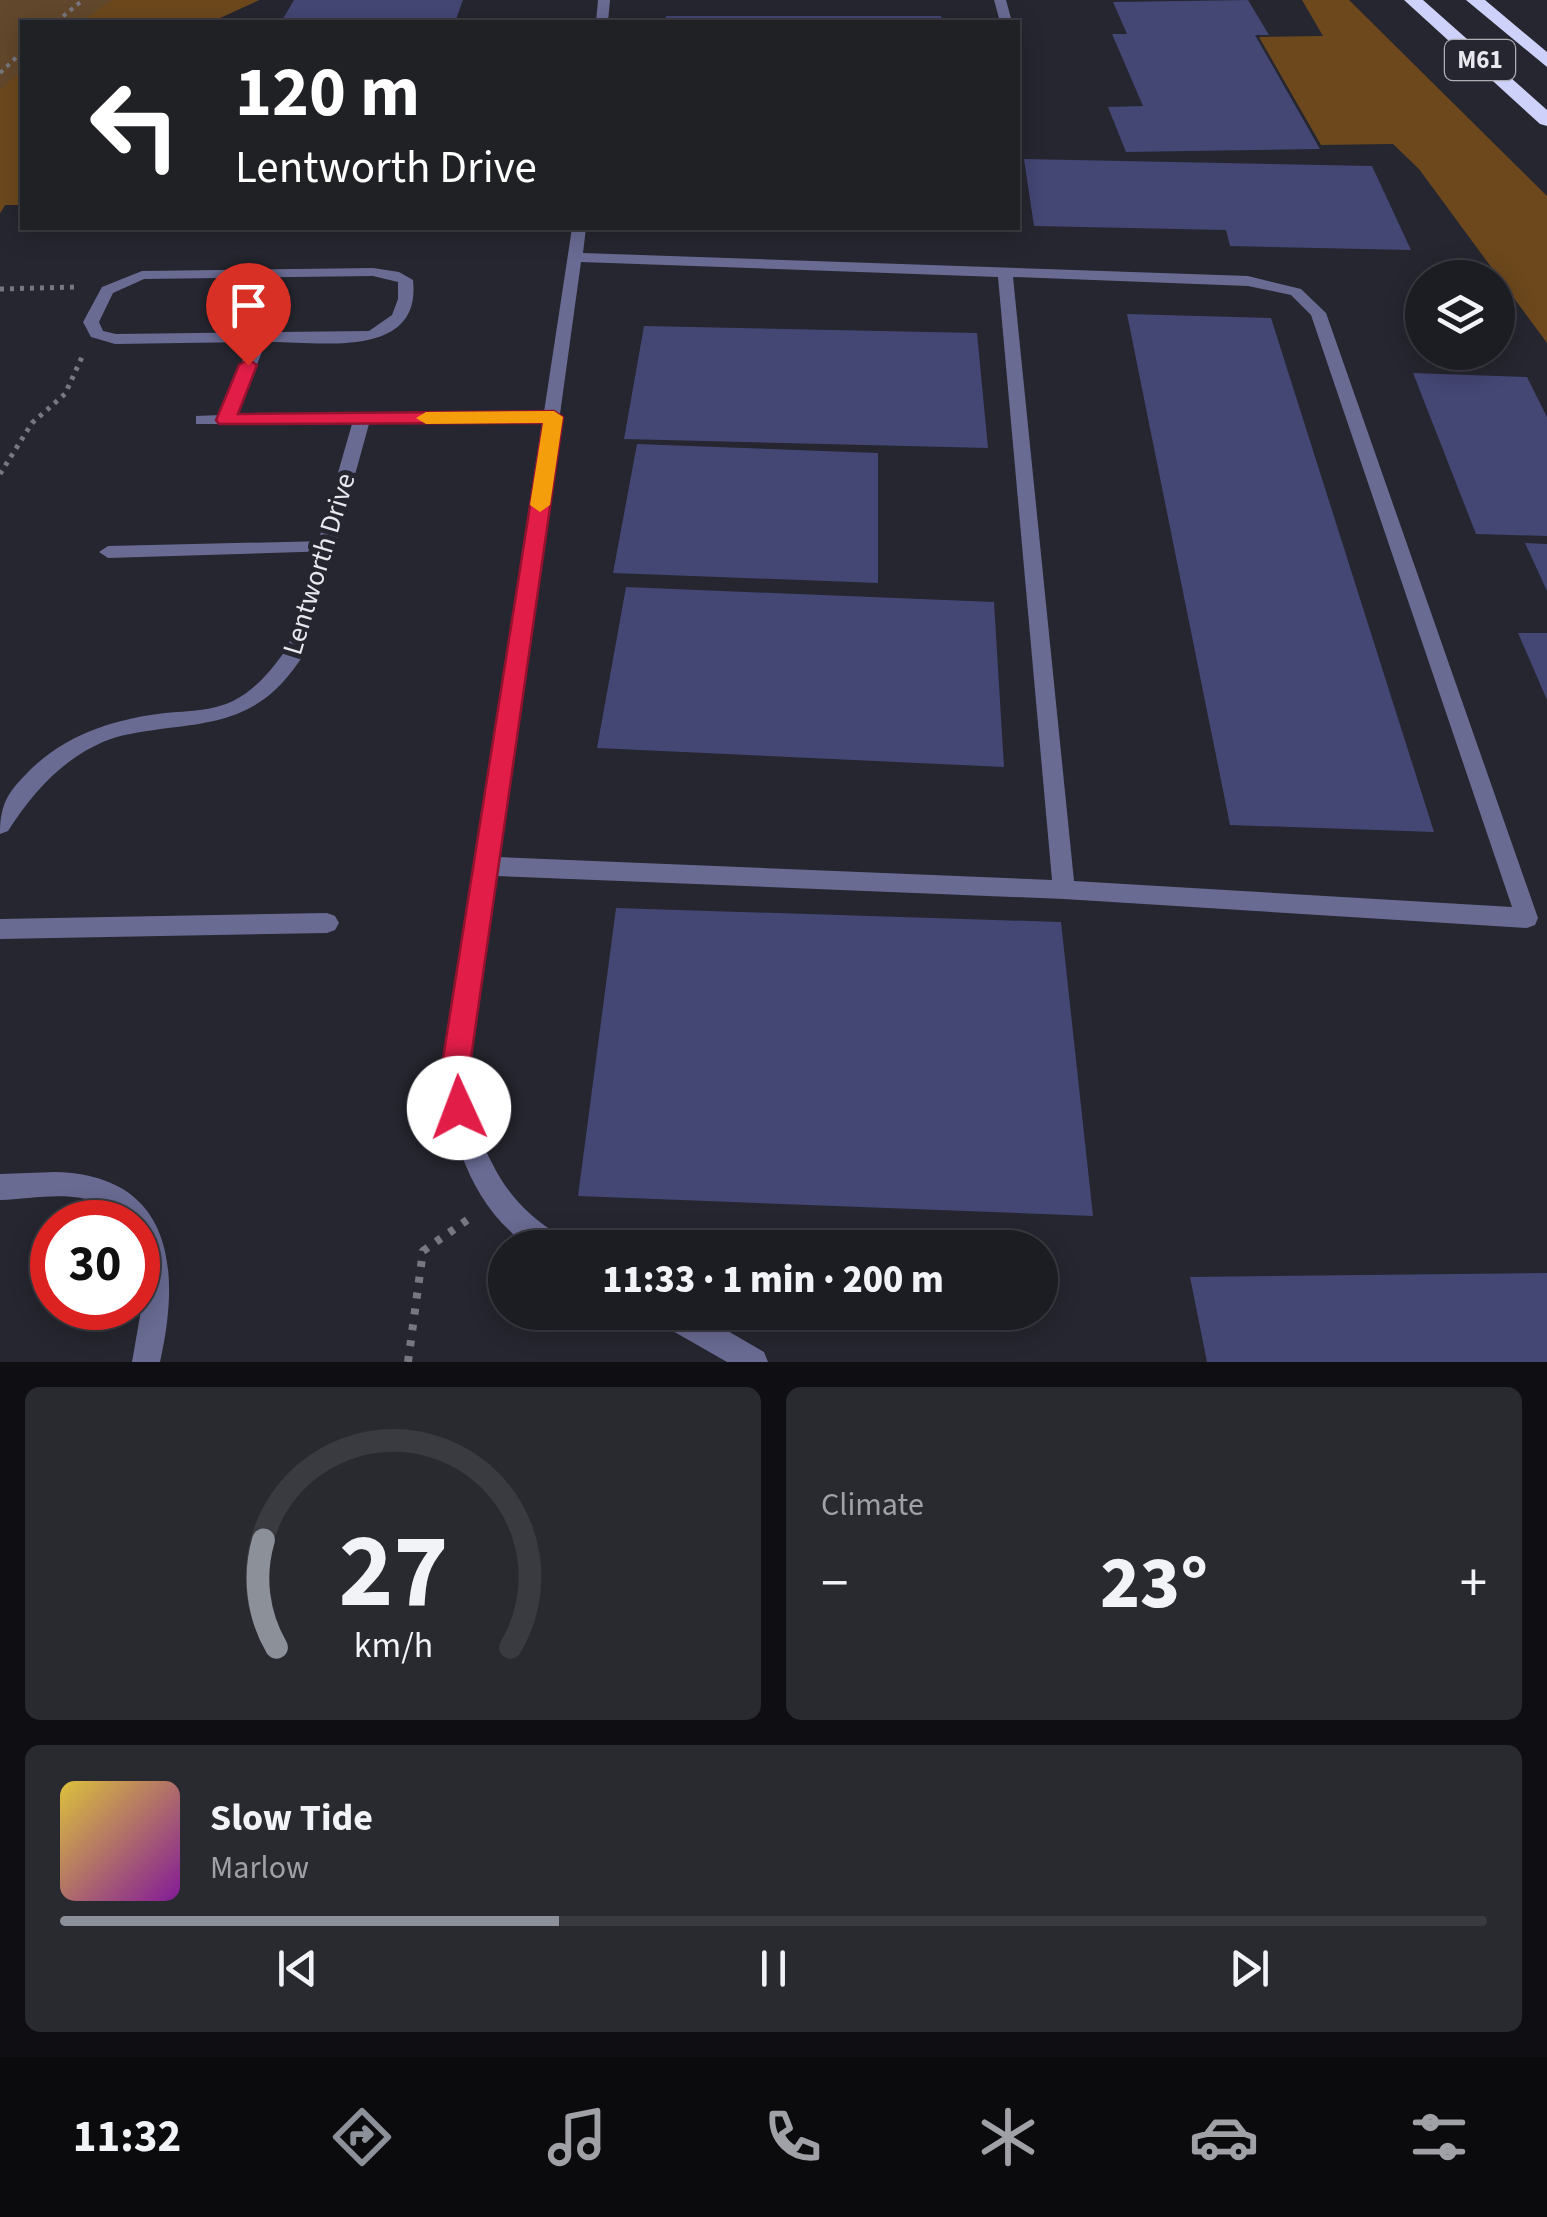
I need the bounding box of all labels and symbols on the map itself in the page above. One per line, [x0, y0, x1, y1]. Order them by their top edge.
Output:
road number: M61 [1445, 40, 1515, 80]
pin [206, 263, 291, 366]
street label: Lentworth Drive [272, 468, 366, 660]
position arrow [407, 1056, 511, 1160]
speed limit sign: 30 [30, 1200, 160, 1330]

